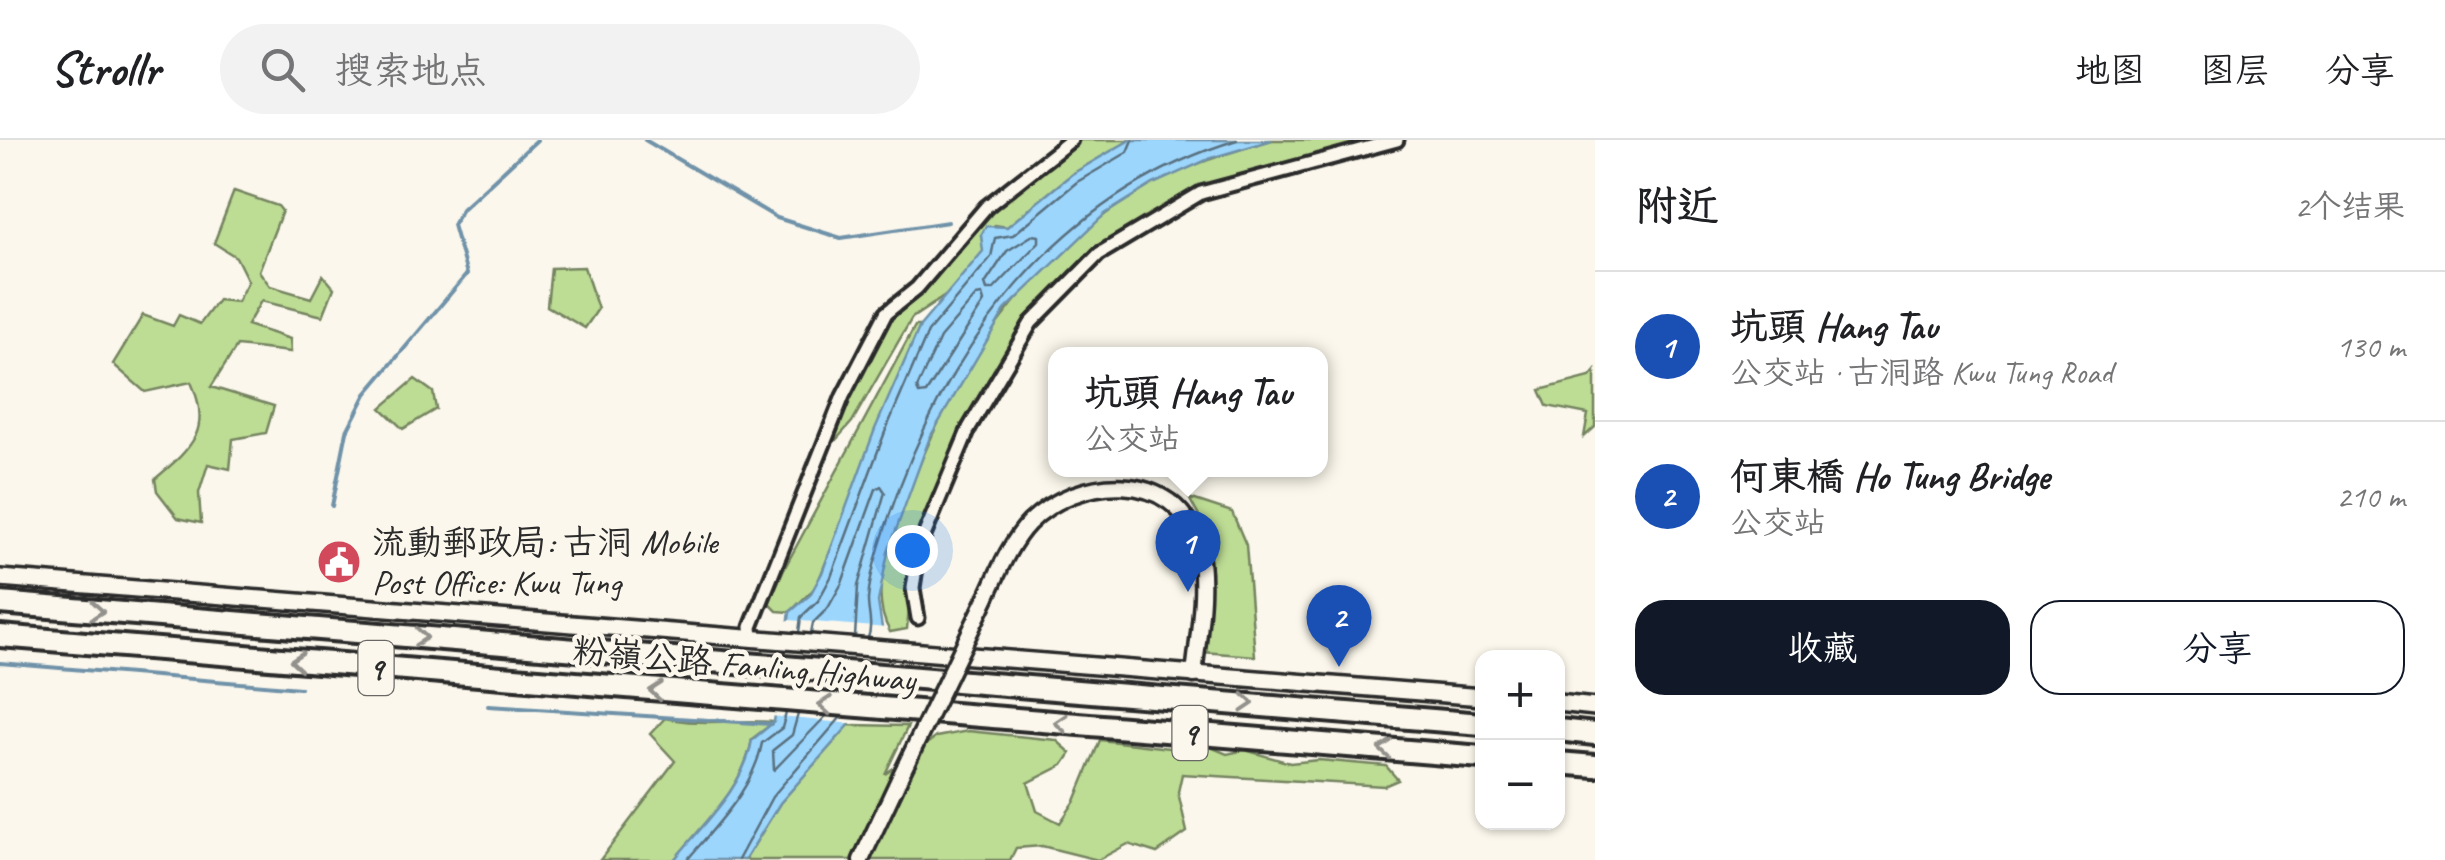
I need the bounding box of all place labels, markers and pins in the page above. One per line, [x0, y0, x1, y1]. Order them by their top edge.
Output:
pin: 1 [1156, 510, 1220, 592]
place label: 流動郵政局: 古洞 Mobile Post Office: Kwu Tung [372, 520, 720, 605]
public building icon: 流動郵政局: 古洞 Mobile Post Office: Kwu Tung [316, 539, 362, 585]
pin: 2 [1306, 584, 1372, 667]

